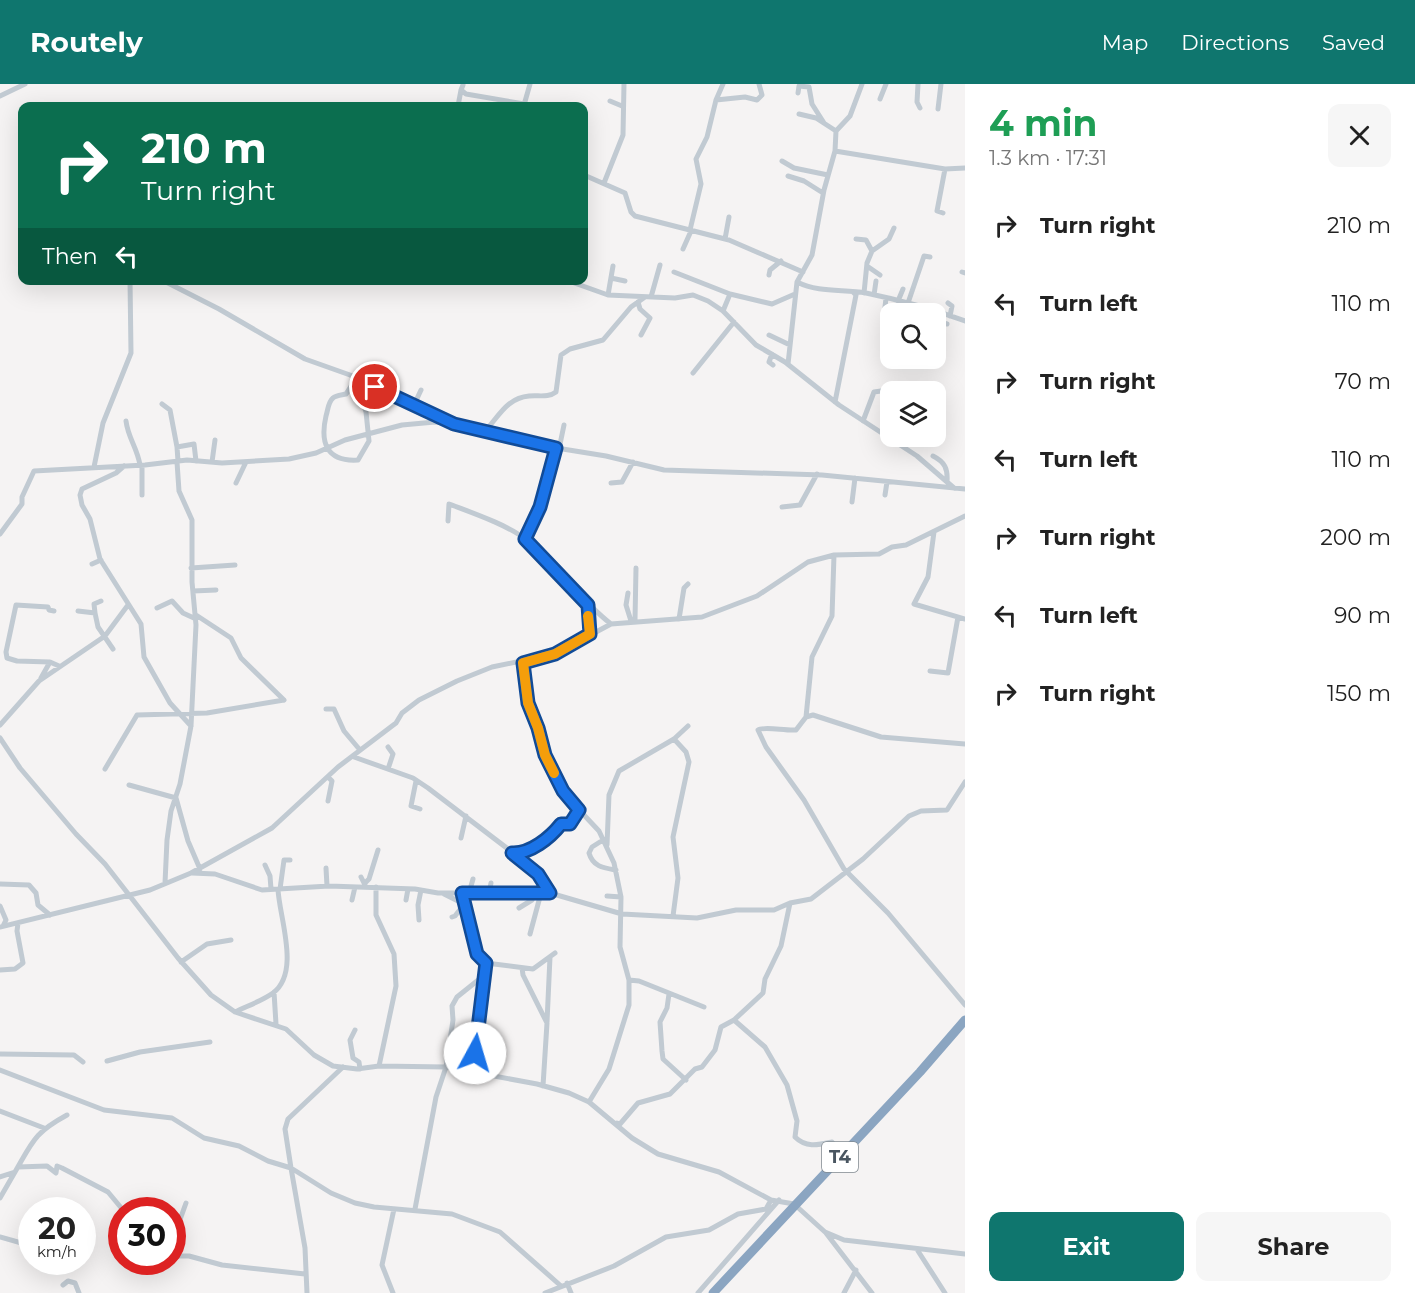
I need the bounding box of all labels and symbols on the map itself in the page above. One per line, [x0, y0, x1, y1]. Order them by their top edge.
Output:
pin [349, 361, 400, 412]
position arrow [443, 1021, 507, 1085]
road number: T4 [822, 1142, 858, 1172]
speed limit sign: 30 [108, 1197, 186, 1275]

